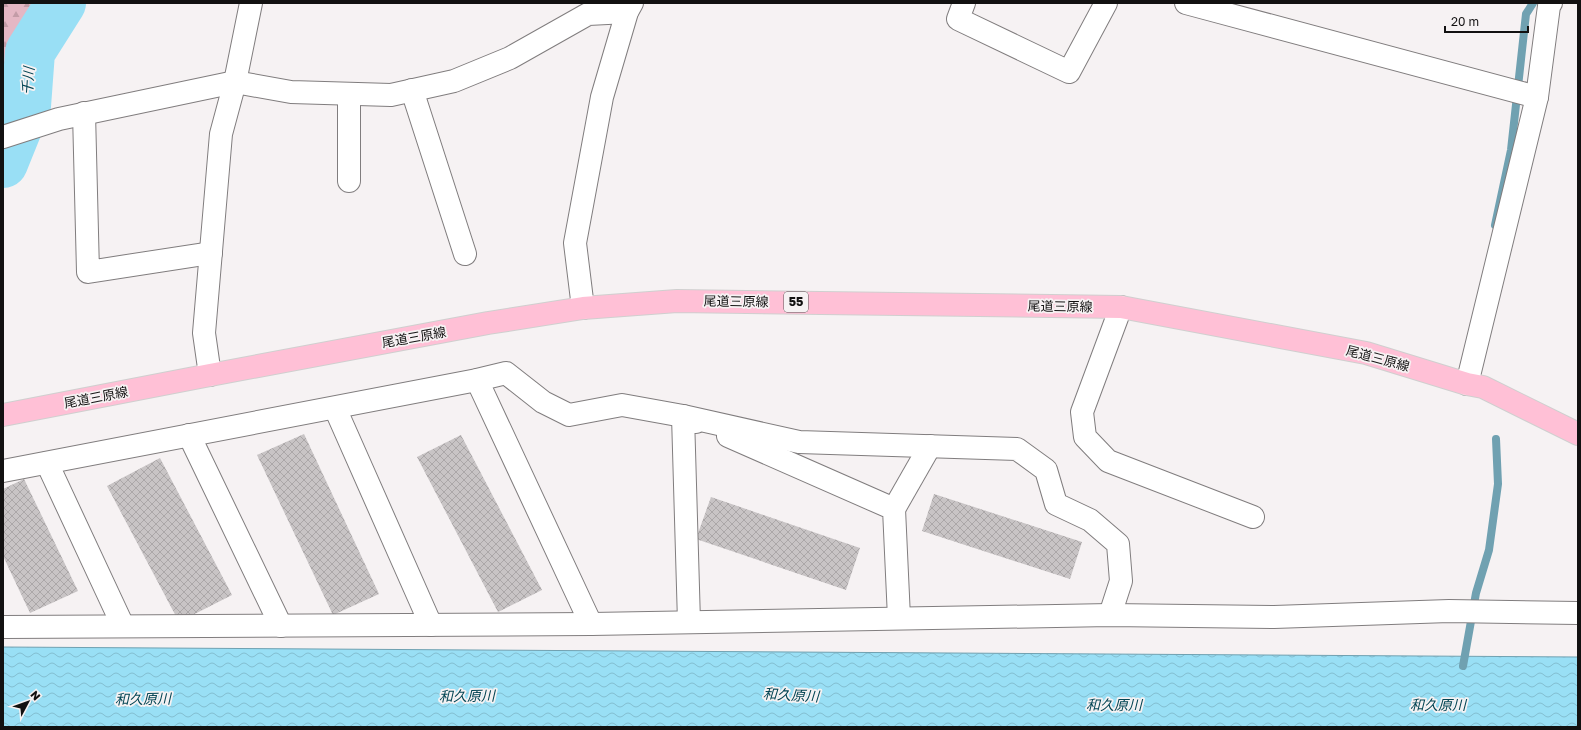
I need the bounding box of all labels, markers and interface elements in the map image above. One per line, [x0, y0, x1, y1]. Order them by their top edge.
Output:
scale bar [1445, 8, 1528, 34]
text: 20 m [1451, 14, 1479, 29]
water label: 千川 [18, 64, 37, 96]
street label: 尾道三原線 [703, 292, 769, 310]
road number: 55 [784, 292, 808, 312]
street label: 尾道三原線 [1027, 297, 1093, 315]
street label: 尾道三原線 [381, 323, 447, 351]
street label: 尾道三原線 [1345, 342, 1411, 374]
street label: 尾道三原線 [63, 383, 129, 411]
north arrow [8, 682, 48, 722]
water label: 和久原川 [763, 685, 821, 705]
water label: 和久原川 [439, 686, 497, 704]
text: N [28, 688, 44, 703]
water label: 和久原川 [115, 689, 173, 707]
water label: 和久原川 [1086, 696, 1144, 713]
water label: 和久原川 [1410, 696, 1468, 713]

